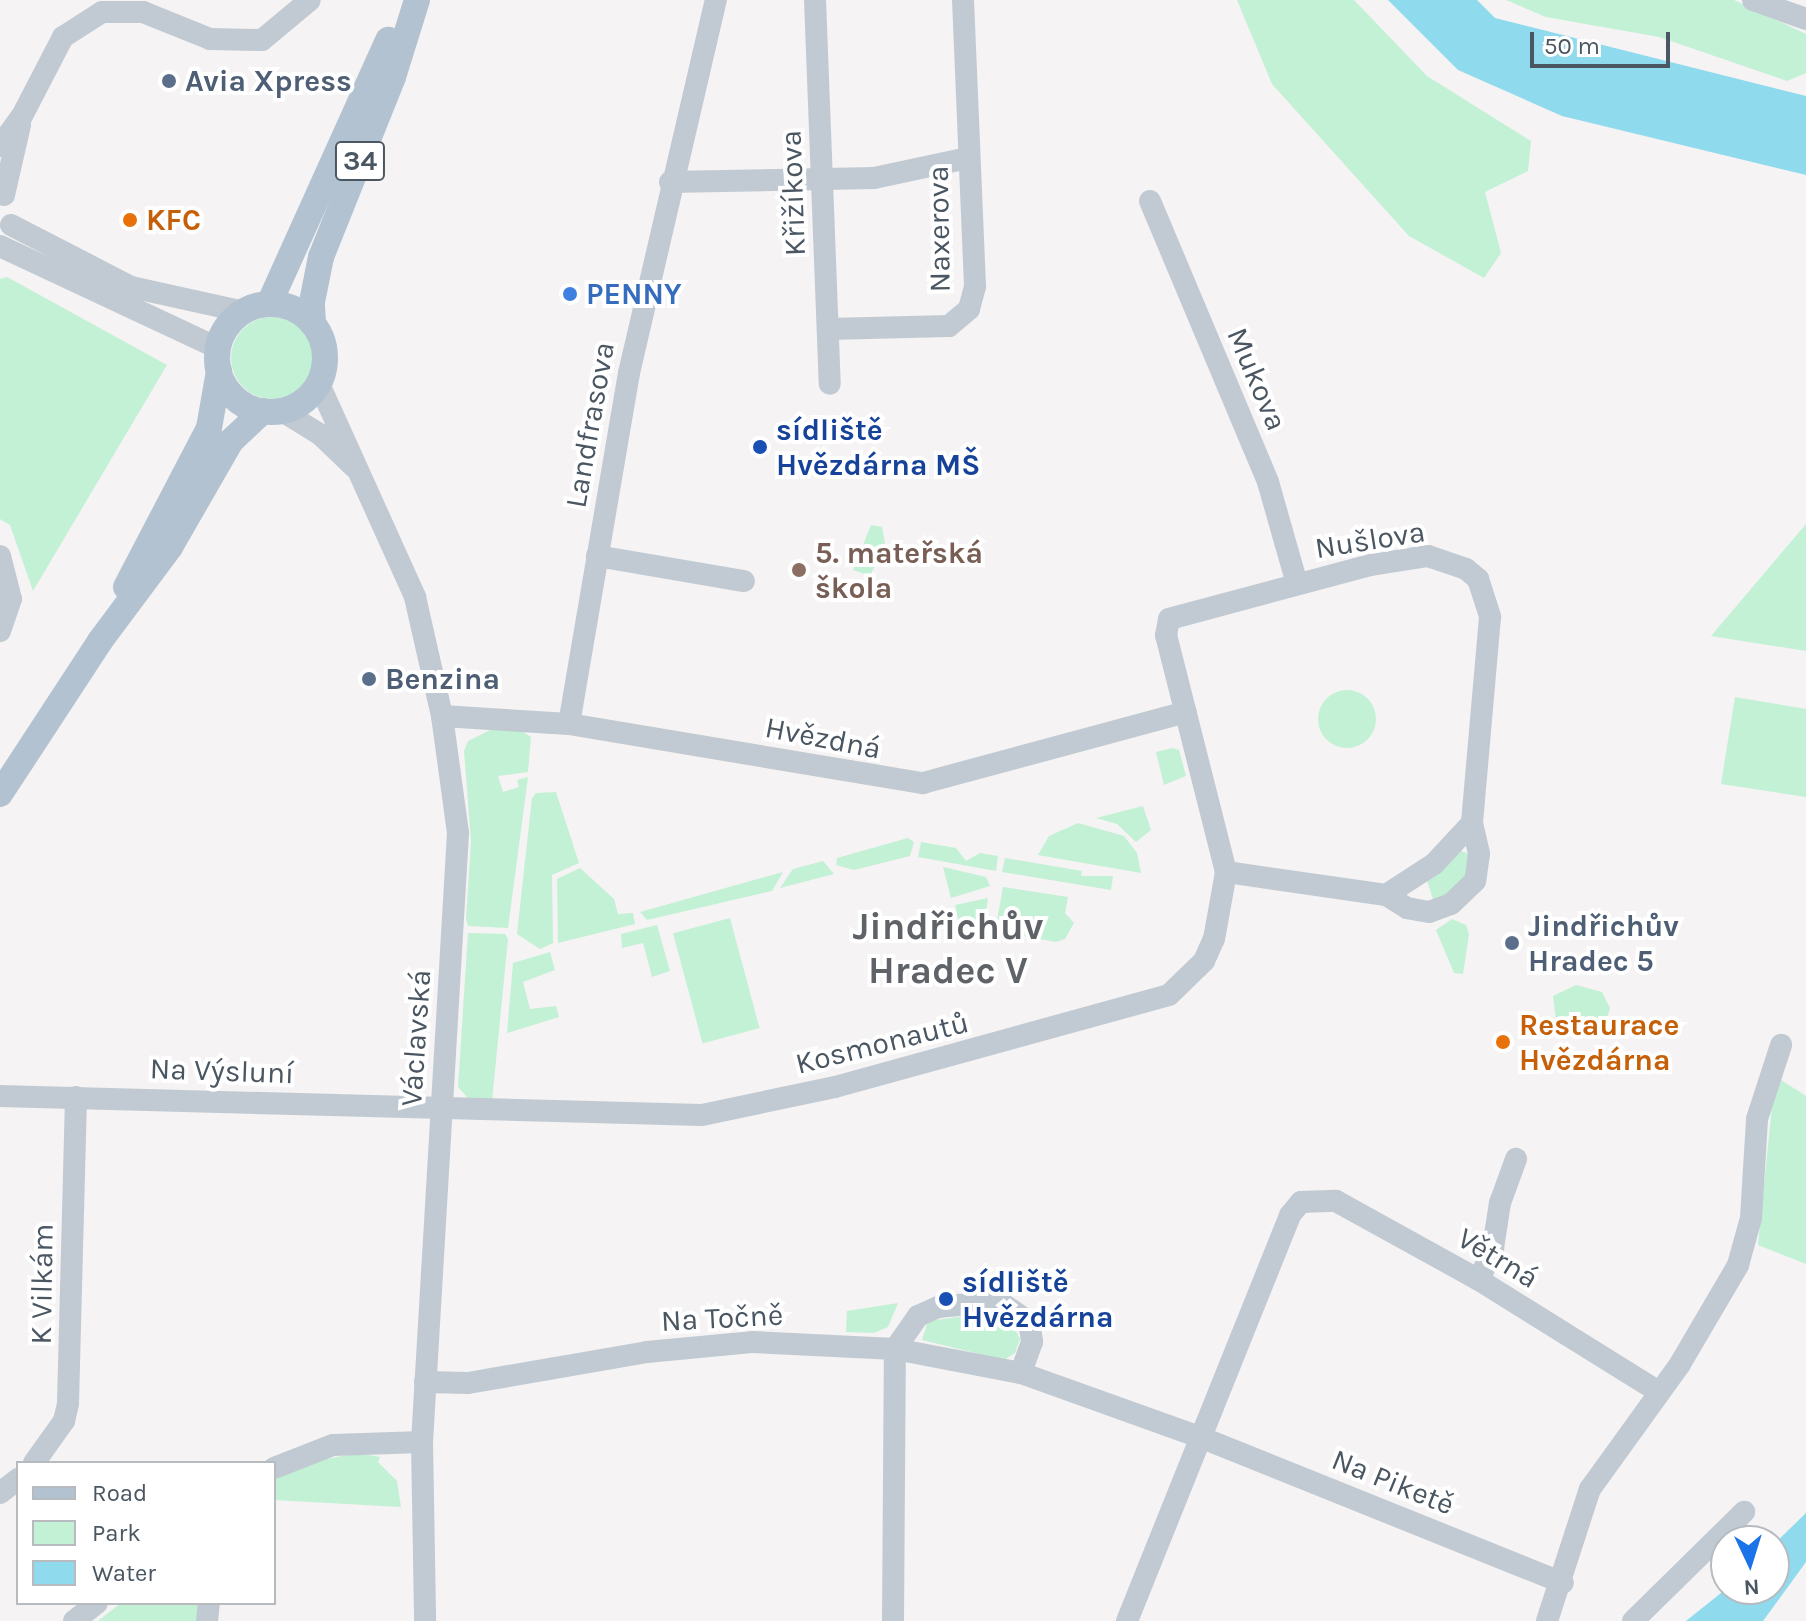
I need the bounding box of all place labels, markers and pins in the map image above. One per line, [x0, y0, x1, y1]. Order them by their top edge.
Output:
place label: Avia Xpress [185, 63, 352, 99]
marker: Avia Xpress [160, 72, 178, 90]
place label: KFC [146, 202, 201, 238]
marker: KFC [121, 211, 139, 229]
place label: PENNY [586, 276, 682, 312]
marker: PENNY [561, 285, 579, 303]
place label: sídliště Hvězdárna MŠ [776, 412, 980, 482]
marker: sídliště Hvězdárna MŠ [751, 438, 769, 456]
place label: 5. mateřská škola [815, 535, 983, 606]
marker: 5. mateřská škola [790, 561, 808, 579]
place label: Benzina [385, 661, 500, 697]
marker: Benzina [360, 670, 378, 688]
place label: Jindřichův Hradec 5 [1528, 908, 1679, 978]
marker: Jindřichův Hradec 5 [1503, 934, 1521, 952]
place label: Restaurace Hvězdárna [1519, 1007, 1679, 1078]
marker: Restaurace Hvězdárna [1494, 1033, 1512, 1051]
place label: sídliště Hvězdárna [962, 1264, 1113, 1334]
marker: sídliště Hvězdárna [937, 1290, 955, 1308]

